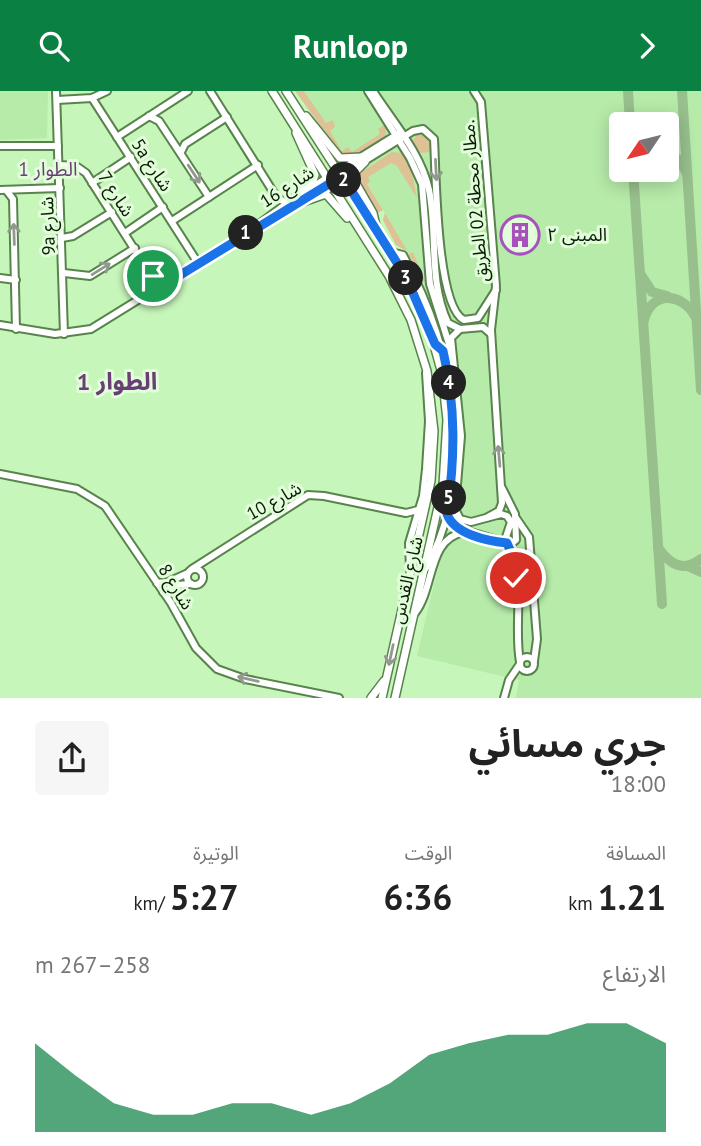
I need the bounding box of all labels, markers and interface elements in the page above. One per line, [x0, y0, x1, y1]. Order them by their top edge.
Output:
text: Runloop [293, 25, 408, 67]
icon: search [35, 27, 73, 65]
icon: forward [628, 27, 666, 65]
north arrow [609, 112, 679, 182]
map controls [609, 112, 679, 182]
street label: مطار محطة 02 الطريق. [456, 119, 493, 283]
street label: 5a شارع [124, 134, 178, 197]
district label: الطوار 1 [19, 157, 77, 181]
one-way arrow [429, 158, 442, 181]
street label: شارع 16 [256, 161, 320, 215]
pin: 2 [326, 163, 362, 197]
one-way arrow [188, 164, 202, 184]
street label: شارع 7 [91, 167, 140, 222]
text: 2 [338, 167, 349, 191]
street label: 9a شارع [35, 196, 63, 256]
building icon: المبنى ٢ [499, 214, 541, 256]
pin: 1 [229, 215, 264, 251]
text: 1 [240, 220, 251, 244]
one-way arrow [8, 223, 21, 246]
place label: المبنى ٢ [547, 223, 607, 246]
pin [123, 246, 183, 306]
icon: arrive [134, 257, 172, 295]
one-way arrow [91, 261, 111, 275]
pin: 3 [388, 261, 424, 295]
text: 3 [400, 265, 411, 289]
pin: 4 [432, 365, 466, 401]
district label: الطوار 1 [77, 366, 157, 397]
text: 4 [443, 370, 454, 394]
one-way arrow [492, 445, 505, 468]
street label: شارع 10 [242, 476, 307, 528]
pin: 5 [432, 481, 466, 515]
text: 5 [443, 485, 454, 509]
street label: شارع القدس [385, 534, 431, 627]
pin [486, 548, 546, 608]
icon: check [497, 559, 535, 597]
street label: شارع 8 [151, 560, 199, 615]
one-way arrow [384, 643, 398, 666]
one-way arrow [237, 672, 260, 685]
text: جري مسائي [469, 718, 666, 767]
button: share [35, 721, 109, 795]
text: 18:00 [611, 769, 666, 798]
text: الوتيرة [193, 841, 239, 865]
text: الوقت [405, 841, 452, 865]
text: المسافة [606, 841, 666, 865]
text: 5:27 [170, 874, 239, 920]
text: 6:36 [383, 874, 452, 920]
text: 1.21 [598, 874, 666, 920]
text: /km [133, 891, 170, 915]
text: km [568, 891, 598, 915]
text: 258–267 m [35, 950, 150, 979]
text: الارتفاع [603, 959, 666, 988]

